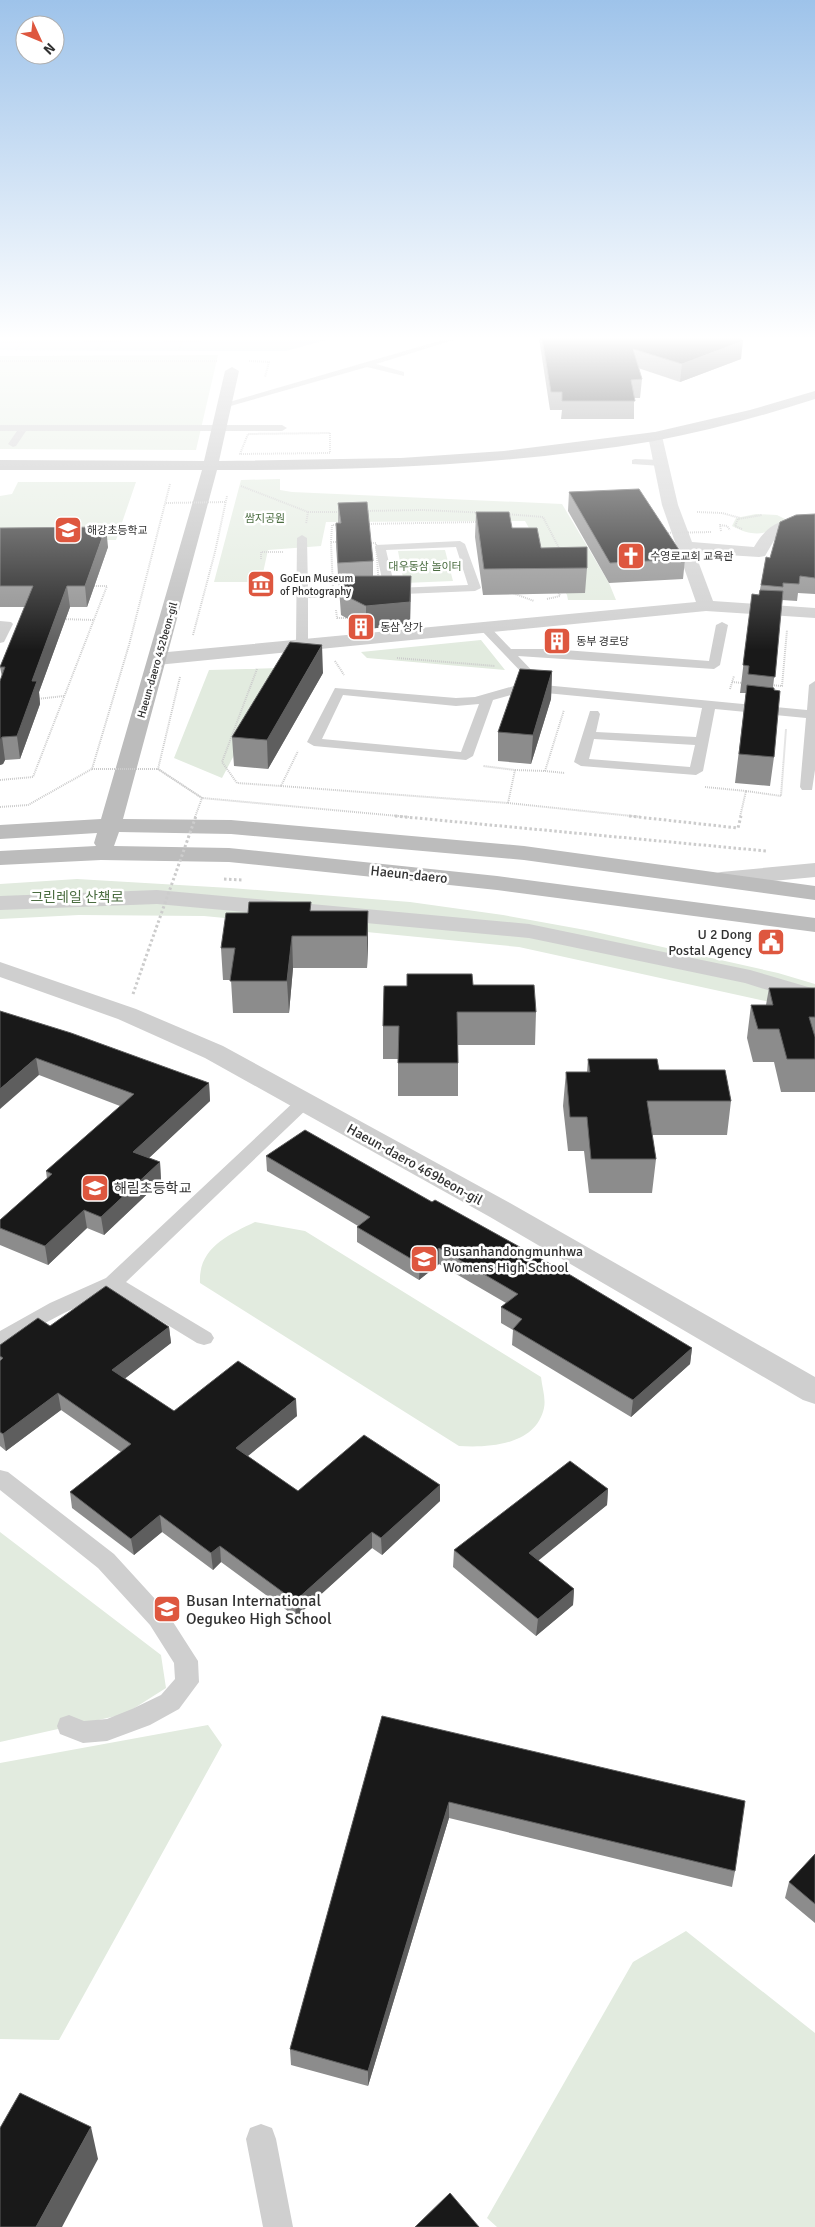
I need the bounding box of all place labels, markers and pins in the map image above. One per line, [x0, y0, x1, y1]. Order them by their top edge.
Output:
school or university icon: 해강초등학교 [53, 515, 83, 545]
place label: 해강초등학교 [87, 524, 148, 537]
church icon: 수영로교회 교육관 [616, 541, 646, 571]
place label: 수영로교회 교육관 [650, 550, 733, 563]
museum icon: GoEun Museum of Photography [246, 569, 276, 599]
place label: GoEun Museum of Photography [280, 572, 354, 598]
building icon: 동삼 상가 [346, 612, 376, 642]
place label: 동삼 상가 [380, 621, 423, 634]
building icon: 동부 경로당 [542, 626, 572, 656]
place label: 동부 경로당 [576, 635, 629, 648]
place label: U 2 Dong Postal Agency [668, 926, 752, 959]
public building icon: U 2 Dong Postal Agency [756, 927, 786, 957]
school or university icon: 해림초등학교 [80, 1173, 110, 1203]
place label: 해림초등학교 [114, 1180, 191, 1197]
place label: Busanhandongmunhwa Womens High School [443, 1243, 583, 1276]
school or university icon: Busanhandongmunhwa Womens High School [409, 1244, 439, 1274]
place label: Busan International Oegukeo High School [186, 1591, 332, 1629]
school or university icon: Busan International Oegukeo High School [152, 1594, 182, 1624]

